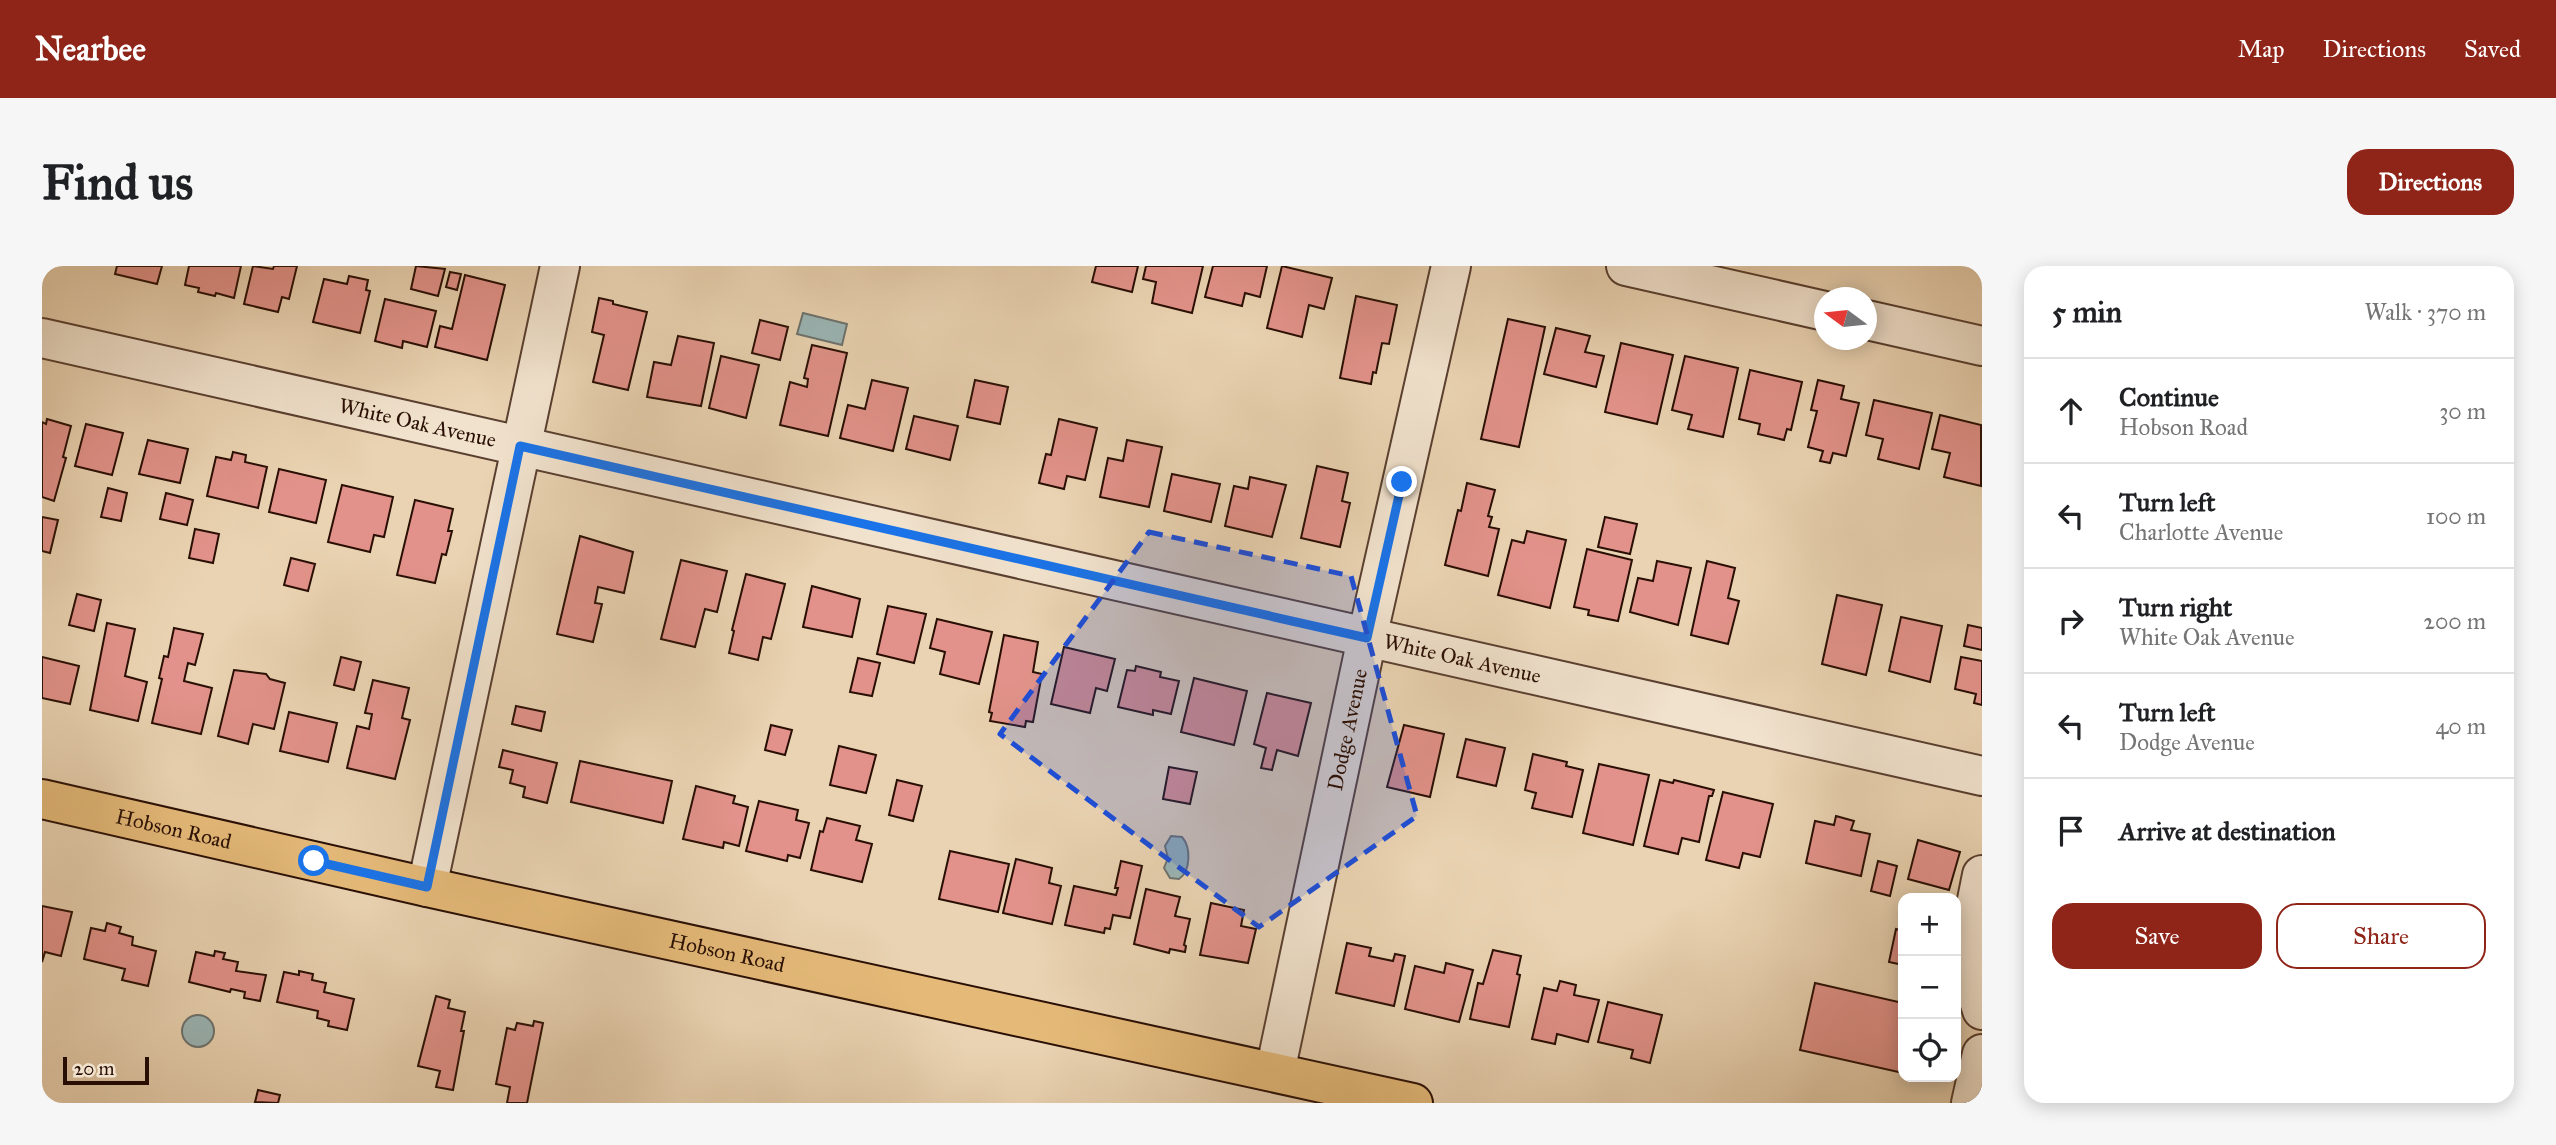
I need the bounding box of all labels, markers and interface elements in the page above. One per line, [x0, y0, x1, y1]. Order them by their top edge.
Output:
text: Nearbee [35, 29, 146, 69]
text: Map [2238, 34, 2285, 64]
text: Directions [2323, 34, 2426, 64]
text: Saved [2464, 34, 2521, 64]
button: Directions [2347, 149, 2514, 215]
text: Find us [42, 153, 193, 212]
north arrow [1814, 287, 1877, 350]
text: 5 min [2052, 294, 2122, 330]
text: Walk · 370 m [2365, 298, 2486, 326]
text: Continue [2119, 381, 2219, 413]
street label: White Oak Avenue [336, 392, 499, 453]
icon: ahead [2052, 392, 2090, 430]
text: 30 m [2439, 397, 2486, 425]
text: Hobson Road [2119, 413, 2248, 441]
route end [1386, 466, 1417, 497]
text: Turn left [2119, 486, 2215, 518]
icon: left [2052, 497, 2090, 535]
text: 100 m [2426, 502, 2486, 530]
text: Charlotte Avenue [2119, 518, 2283, 546]
text: Turn right [2119, 591, 2232, 623]
icon: right [2052, 602, 2090, 640]
text: 200 m [2424, 607, 2486, 635]
text: White Oak Avenue [2119, 623, 2295, 651]
street label: White Oak Avenue [1381, 628, 1544, 689]
street label: Dodge Avenue [1322, 666, 1373, 793]
text: Turn left [2119, 696, 2215, 728]
icon: left [2052, 707, 2090, 745]
text: 40 m [2436, 712, 2486, 740]
text: Dodge Avenue [2119, 728, 2255, 756]
street label: Hobson Road [113, 803, 234, 855]
icon: arrive [2052, 812, 2090, 850]
text: Arrive at destination [2119, 815, 2336, 847]
route start [298, 845, 329, 876]
map controls [1898, 893, 1961, 1082]
button: + [1898, 893, 1961, 956]
button: Save [2052, 903, 2262, 969]
button: Share [2276, 903, 2486, 969]
street label: Hobson Road [667, 927, 788, 978]
button: − [1898, 956, 1961, 1019]
button: locate [1898, 1019, 1961, 1082]
scale bar [63, 1054, 149, 1086]
text: 20 m [74, 1057, 115, 1080]

